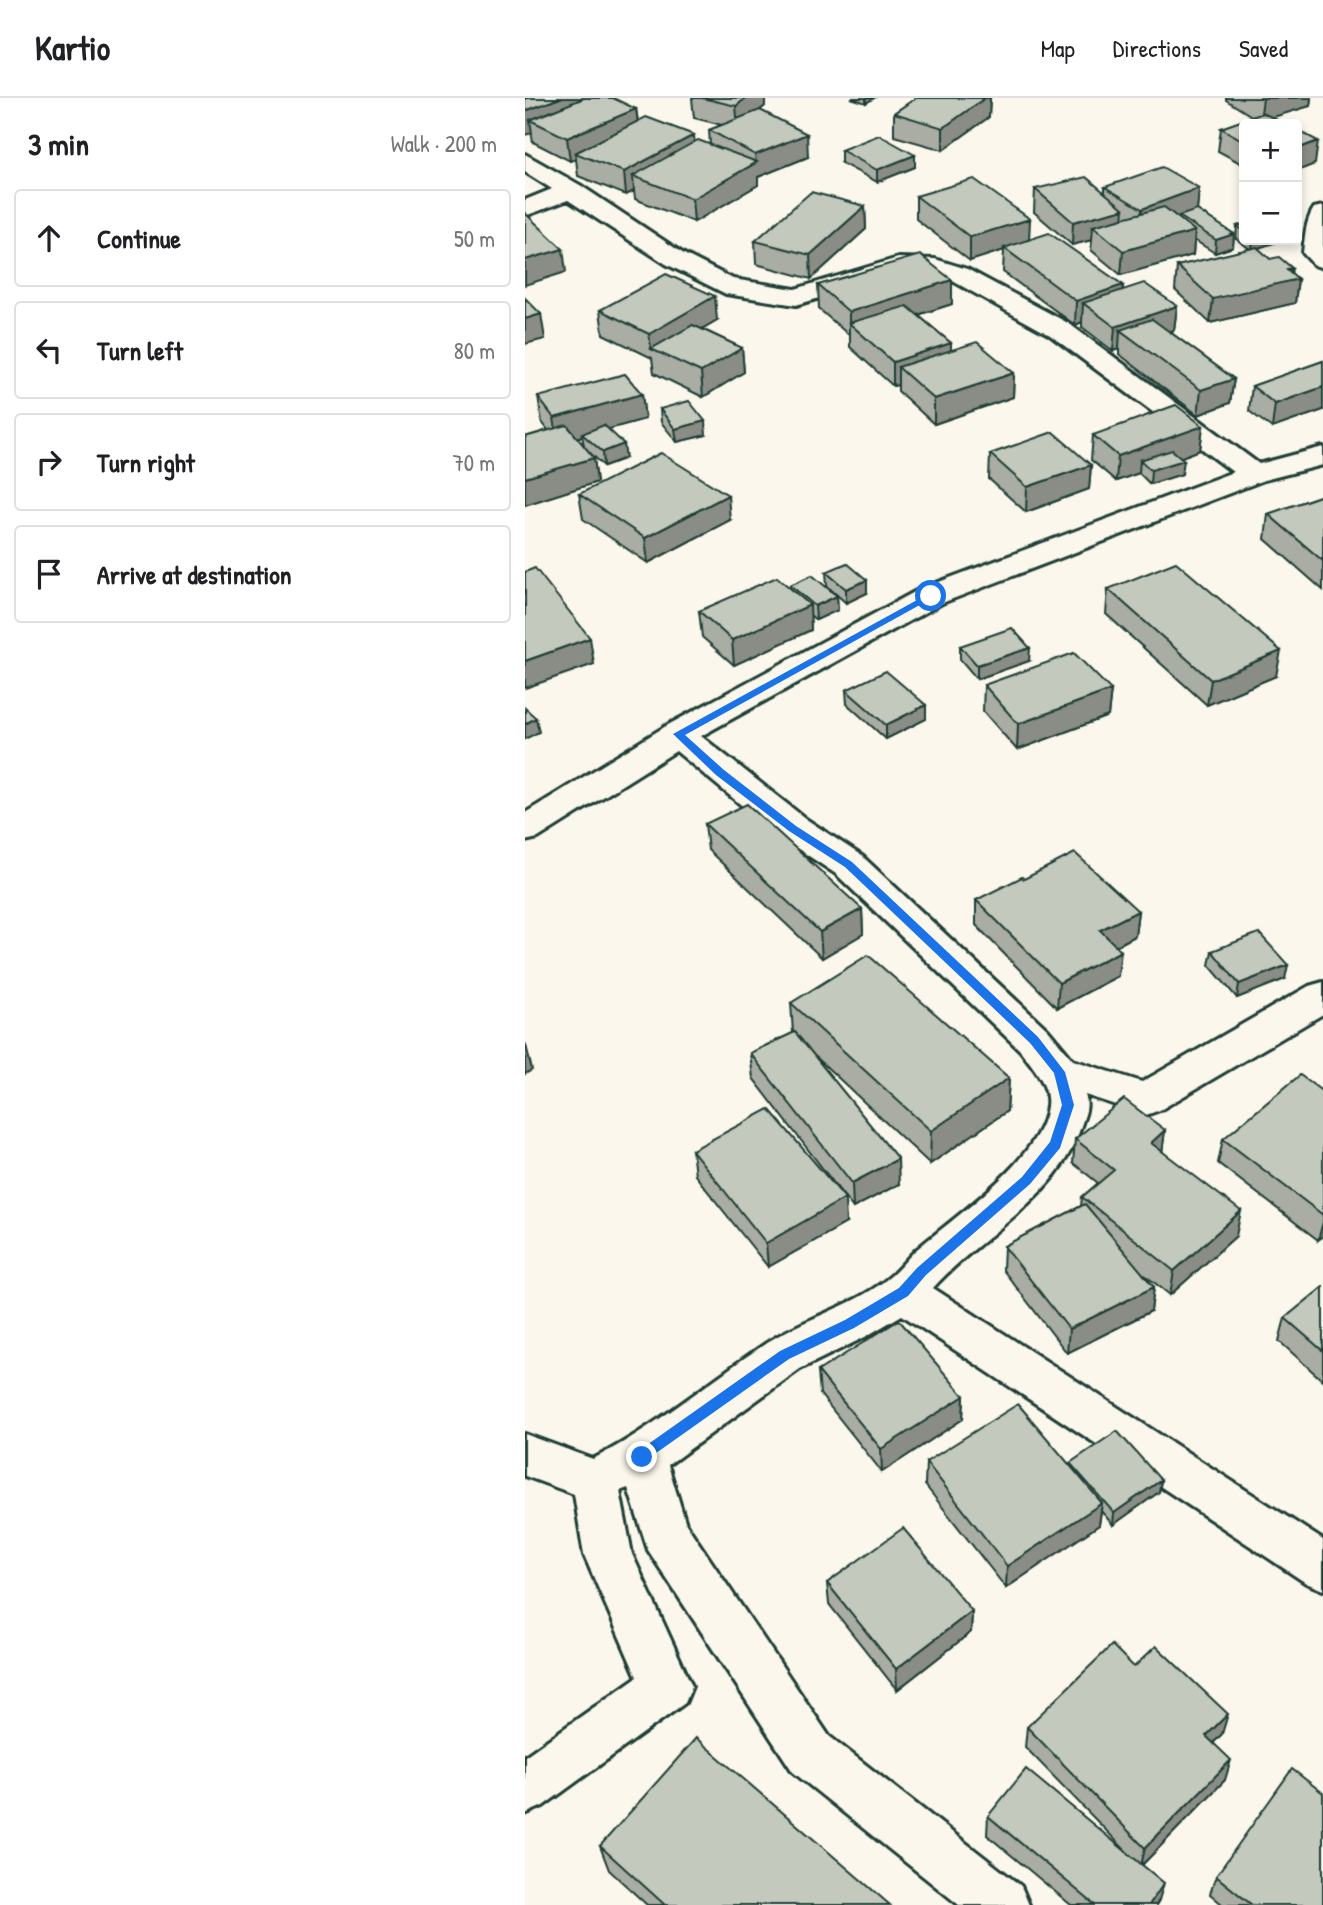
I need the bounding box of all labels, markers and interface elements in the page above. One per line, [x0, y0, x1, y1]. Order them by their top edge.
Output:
text: Kartio [35, 26, 110, 70]
text: Map [1041, 32, 1075, 64]
text: Directions [1113, 32, 1201, 64]
text: Saved [1239, 32, 1288, 64]
map controls [1239, 119, 1302, 245]
button: + [1239, 119, 1302, 182]
text: 3 min [28, 124, 89, 164]
text: Walk · 200 m [391, 128, 497, 159]
button: − [1239, 182, 1302, 245]
icon: ahead [30, 219, 68, 257]
text: Continue [97, 221, 181, 256]
text: 50 m [454, 223, 495, 254]
icon: left [30, 331, 68, 369]
text: Turn left [97, 333, 183, 368]
text: 80 m [454, 335, 495, 366]
icon: right [30, 443, 68, 481]
text: Turn right [97, 445, 195, 480]
text: 70 m [452, 447, 495, 478]
icon: arrive [30, 555, 68, 593]
text: Arrive at destination [97, 557, 292, 592]
route start [915, 580, 946, 611]
route end [626, 1441, 657, 1472]

